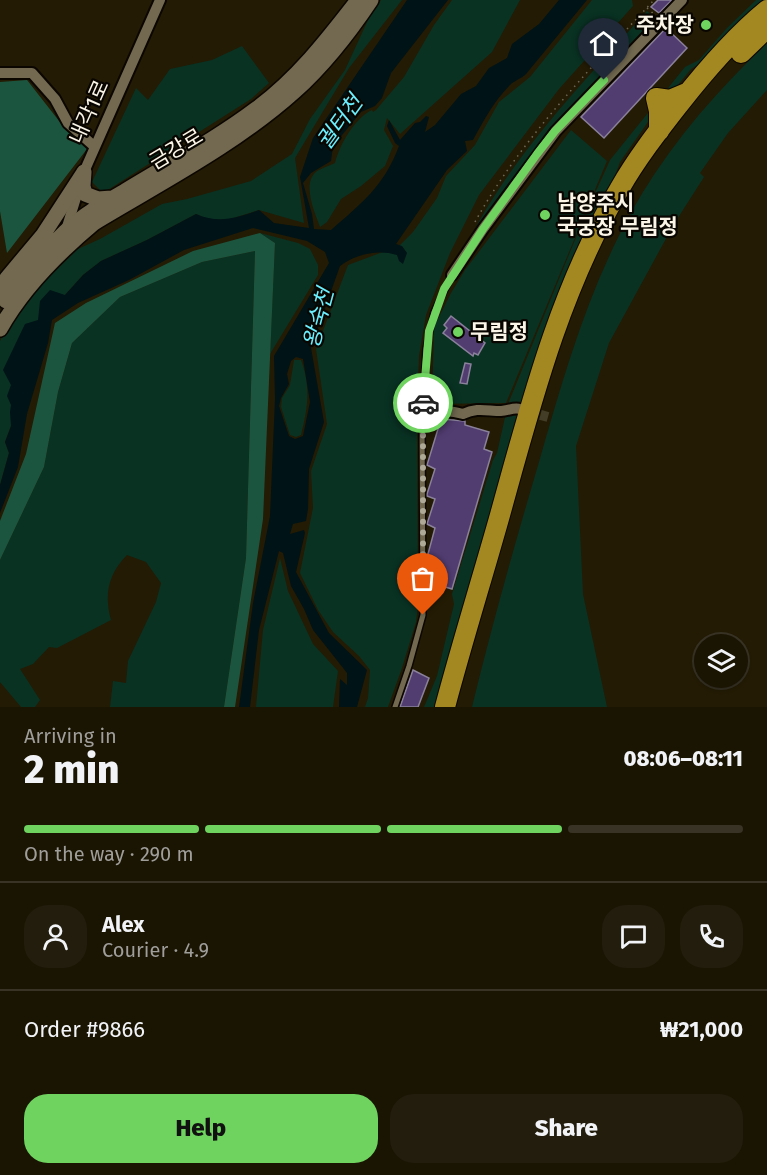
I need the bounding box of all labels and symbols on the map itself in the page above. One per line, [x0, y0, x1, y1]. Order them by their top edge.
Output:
place label: 주차장 [636, 12, 694, 38]
pin [578, 18, 629, 80]
marker: 주차장 [699, 18, 713, 32]
street label: 내각1로 [63, 76, 115, 148]
water label: 궐터천 [311, 88, 370, 155]
street label: 금강로 [144, 123, 208, 175]
place label: 남양주시 국궁장 무림정 [557, 190, 678, 240]
marker: 남양주시 국궁장 무림정 [538, 208, 552, 222]
water label: 왕숙천 [298, 283, 340, 351]
place label: 무림정 [470, 319, 528, 345]
marker: 무림정 [451, 325, 465, 339]
courier [393, 373, 453, 433]
pin [397, 553, 448, 615]

